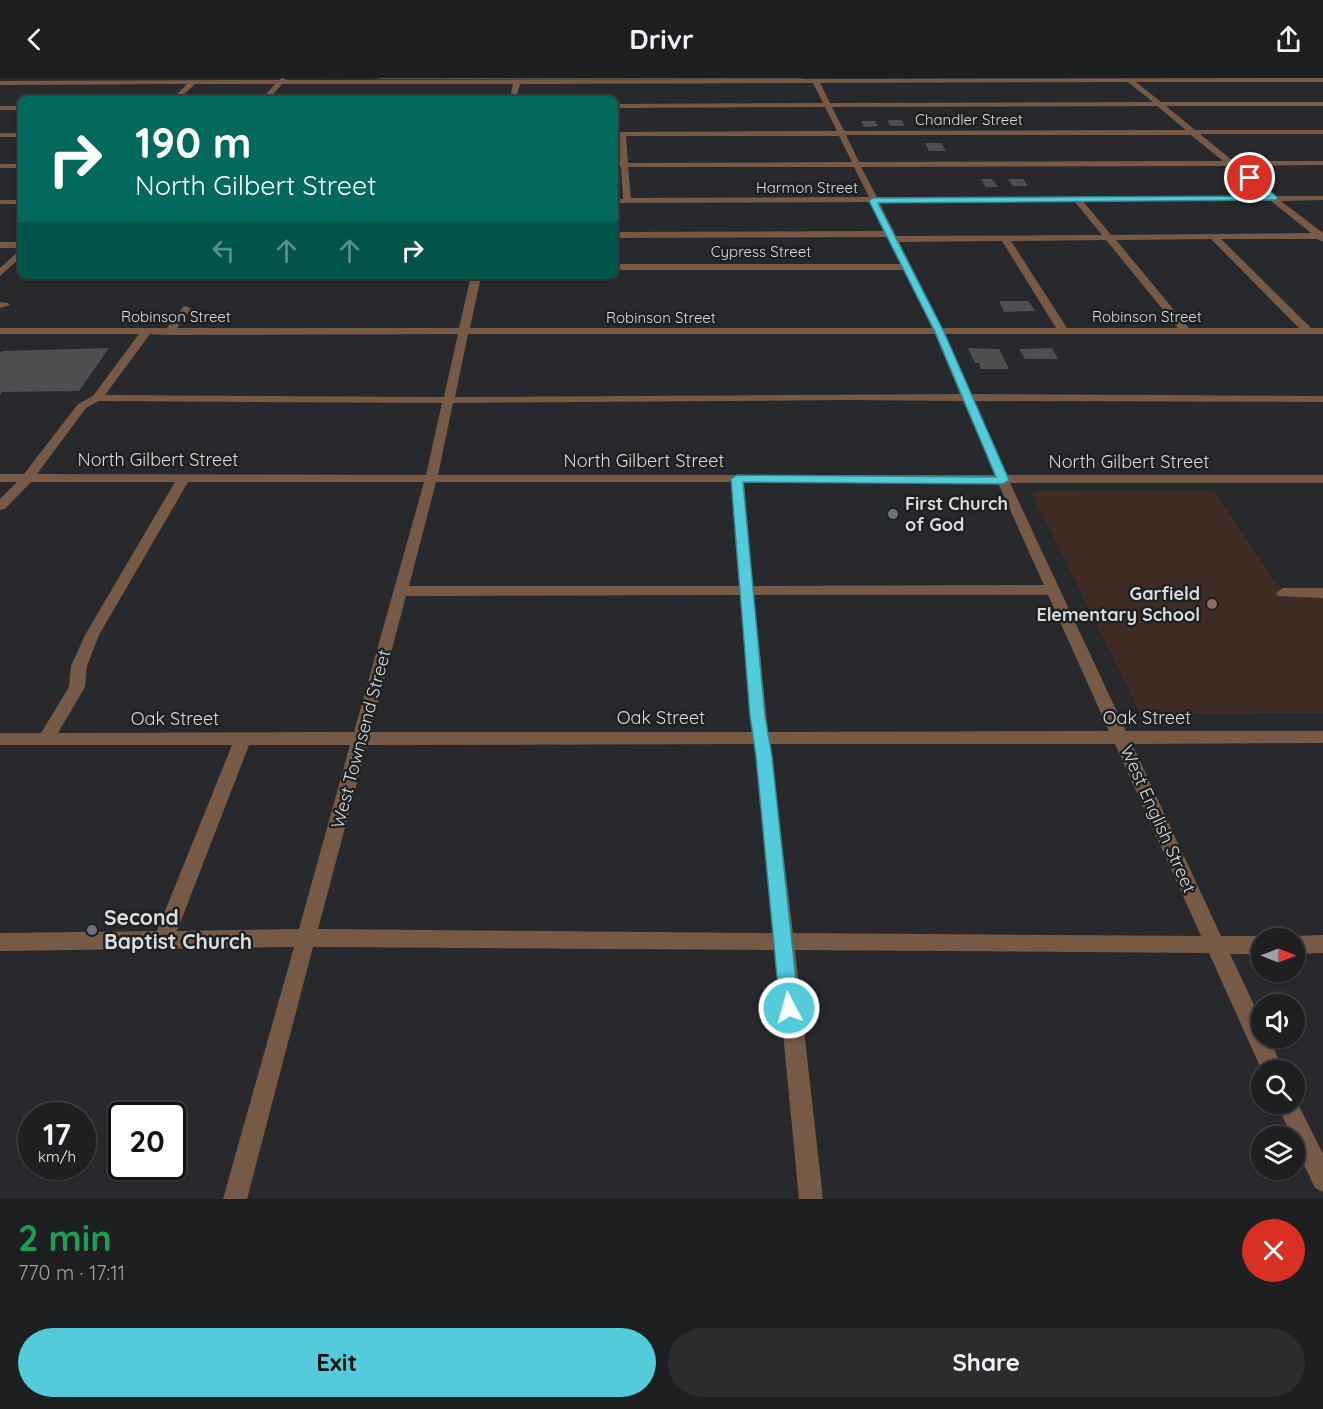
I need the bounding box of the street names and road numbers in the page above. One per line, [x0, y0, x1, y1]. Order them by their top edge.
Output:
street label: Chandler Street [915, 110, 1023, 129]
street label: Harmon Street [756, 178, 858, 197]
street label: Cypress Street [711, 242, 811, 261]
street label: Robinson Street [121, 307, 231, 326]
street label: Robinson Street [1092, 307, 1202, 326]
street label: Robinson Street [606, 308, 716, 327]
street label: North Gilbert Street [78, 448, 238, 471]
street label: North Gilbert Street [564, 449, 724, 472]
street label: North Gilbert Street [1049, 450, 1209, 473]
street label: West Townsend Street [326, 647, 395, 831]
street label: Oak Street [617, 706, 705, 729]
street label: Oak Street [1103, 706, 1191, 729]
street label: Oak Street [131, 707, 219, 730]
street label: West English Street [1116, 741, 1201, 896]

